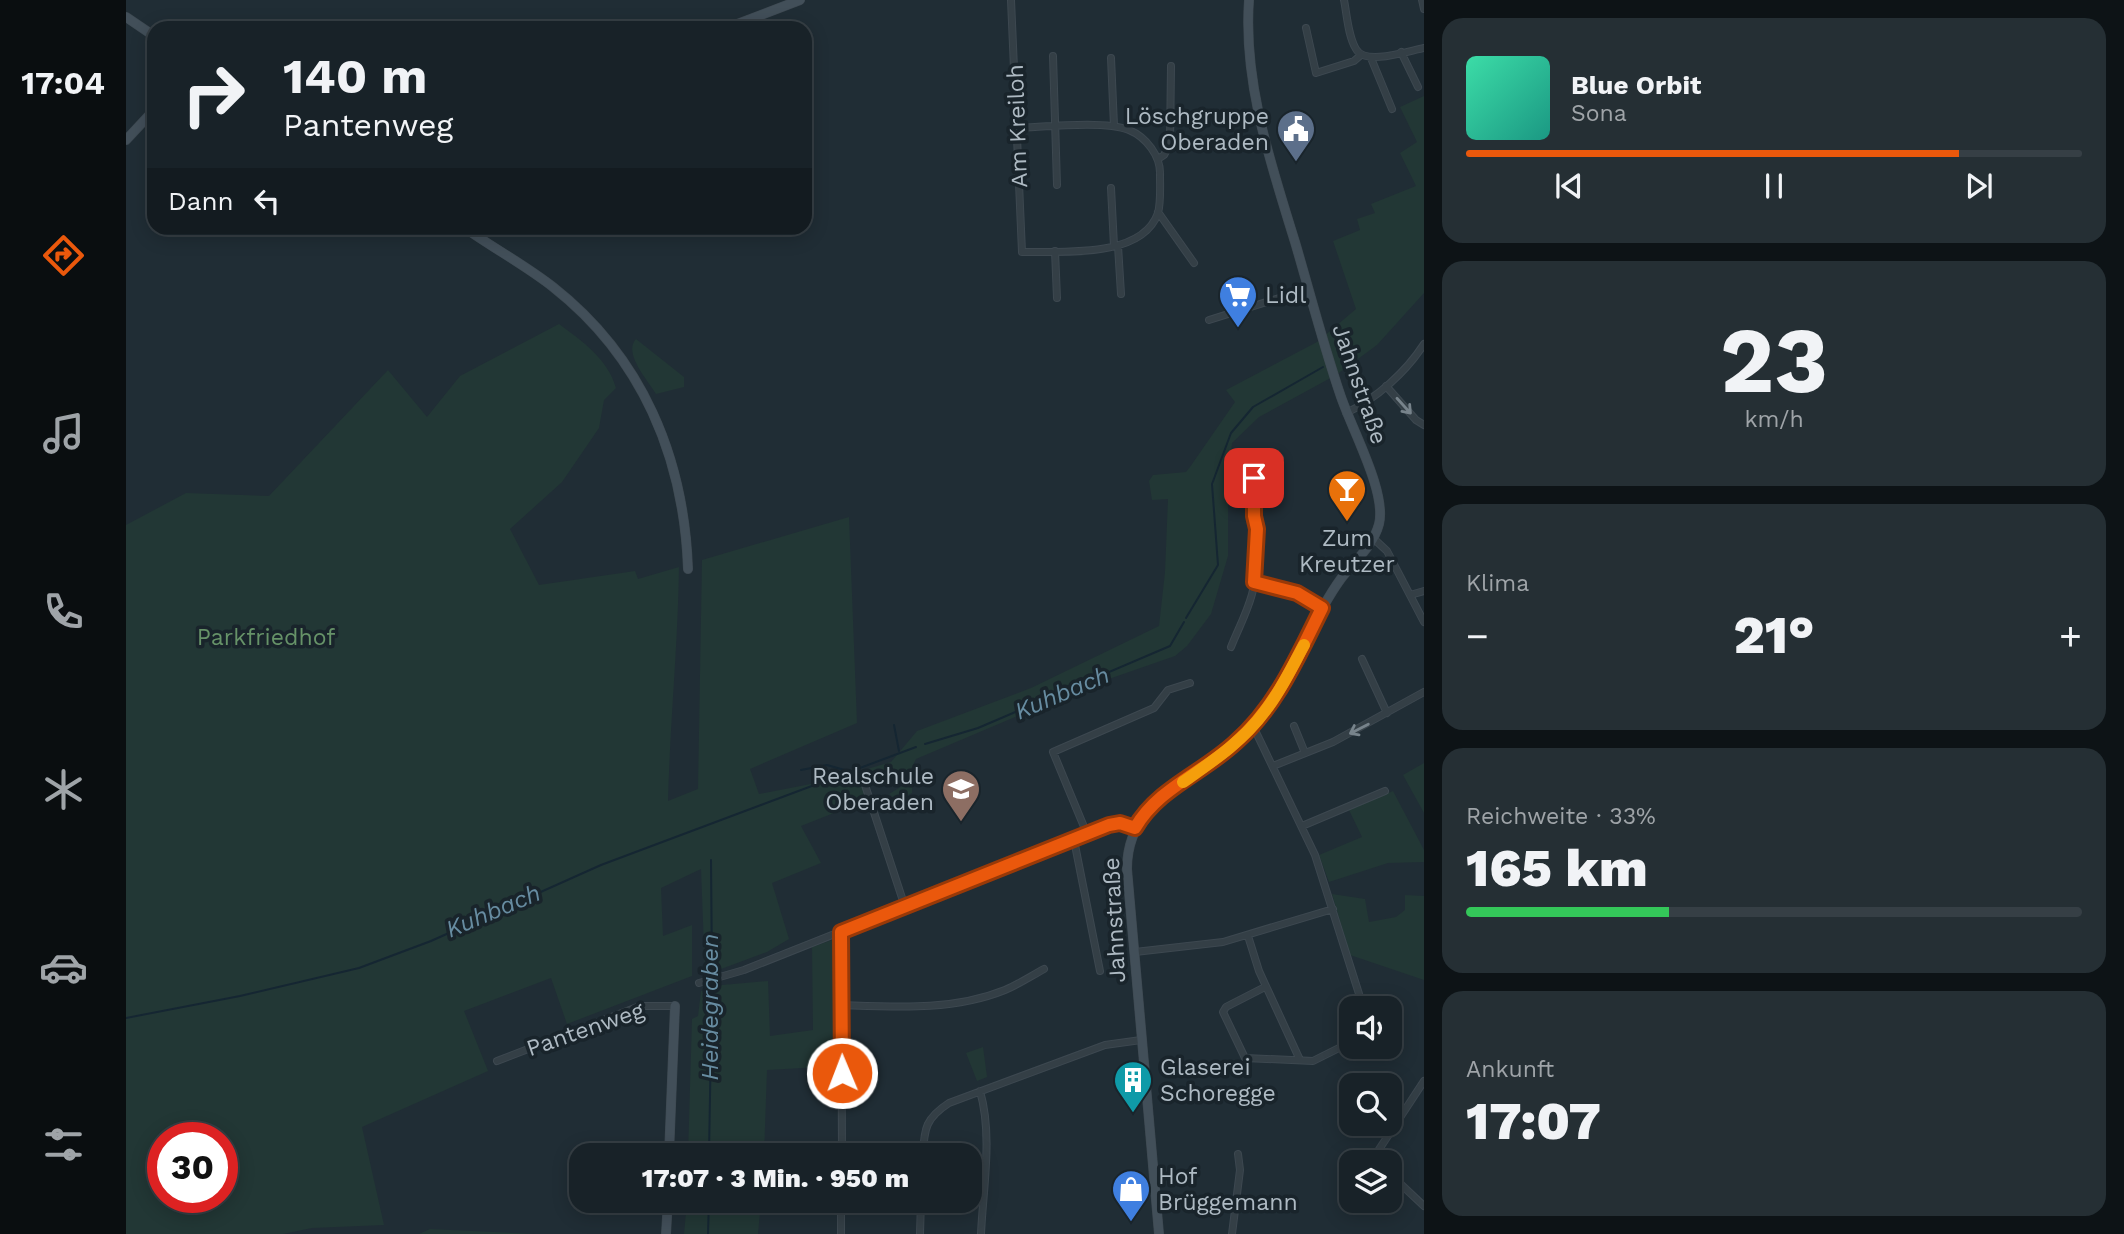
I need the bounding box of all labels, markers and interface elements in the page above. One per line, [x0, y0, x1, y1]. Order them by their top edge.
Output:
text: 140 m [283, 47, 427, 105]
icon: right [168, 49, 259, 140]
text: 17:04 [21, 64, 105, 102]
street label: Am Kreiloh [1002, 64, 1033, 188]
text: Blue Orbit [1571, 70, 1701, 100]
text: Sona [1571, 100, 1627, 127]
place label: Löschgruppe Oberaden [1125, 103, 1269, 156]
text: Pantenweg [283, 106, 453, 144]
public building icon: Löschgruppe Oberaden [1275, 108, 1317, 163]
icon: previous [1550, 167, 1588, 205]
icon: pause [1755, 167, 1793, 205]
icon: next [1960, 167, 1998, 205]
icon: left [248, 182, 286, 220]
text: Dann [168, 186, 234, 216]
icon: directions [39, 231, 88, 280]
supermarket icon: Lidl [1217, 274, 1259, 329]
place label: Lidl [1265, 282, 1306, 309]
text: 23 [1720, 307, 1828, 414]
street label: Jahnstraße [1326, 320, 1393, 448]
one-way arrow [1396, 397, 1412, 415]
text: km/h [1744, 406, 1804, 433]
icon: music [39, 409, 88, 458]
pin [1224, 448, 1284, 508]
icon: arrive [1235, 459, 1273, 497]
bar icon: Zum Kreutzer [1326, 468, 1368, 523]
place label: Zum Kreutzer [1299, 525, 1395, 578]
text: Klima [1466, 570, 1529, 597]
icon: phone [39, 587, 88, 636]
text: 21° [1734, 605, 1814, 666]
text: − [1466, 614, 1489, 658]
text: + [2059, 614, 2082, 658]
park label: Parkfriedhof [197, 624, 335, 651]
water label: Kuhbach [1010, 661, 1114, 725]
one-way arrow [1349, 722, 1370, 736]
place label: Realschule Oberaden [812, 763, 934, 816]
icon: climate [39, 765, 88, 814]
school or university icon: Realschule Oberaden [940, 768, 982, 823]
text: Reichweite · 33% [1466, 803, 1656, 830]
text: 165 km [1466, 838, 1648, 899]
street label: Jahnstraße [1098, 857, 1131, 983]
water label: Kuhbach [441, 879, 545, 943]
water label: Heidegraben [696, 934, 724, 1080]
icon: car [39, 943, 88, 992]
map controls [1339, 996, 1402, 1213]
button: sound [1339, 996, 1402, 1059]
street label: Pantenweg [523, 997, 648, 1062]
position arrow [805, 1036, 879, 1110]
place label: Glaserei Schoregge [1160, 1054, 1276, 1107]
text: Ankunft [1466, 1056, 1554, 1083]
building icon: Glaserei Schoregge [1112, 1059, 1154, 1114]
button: search [1339, 1073, 1402, 1136]
text: 17:07 [1466, 1091, 1601, 1152]
icon: filters [39, 1120, 88, 1169]
speed limit sign: 30 [147, 1122, 238, 1213]
button: layers [1339, 1150, 1402, 1213]
text: 17:07 · 3 Min. · 950 m [642, 1163, 909, 1193]
place label: Hof Brüggemann [1158, 1163, 1298, 1216]
shop icon: Hof Brüggemann [1110, 1168, 1152, 1223]

